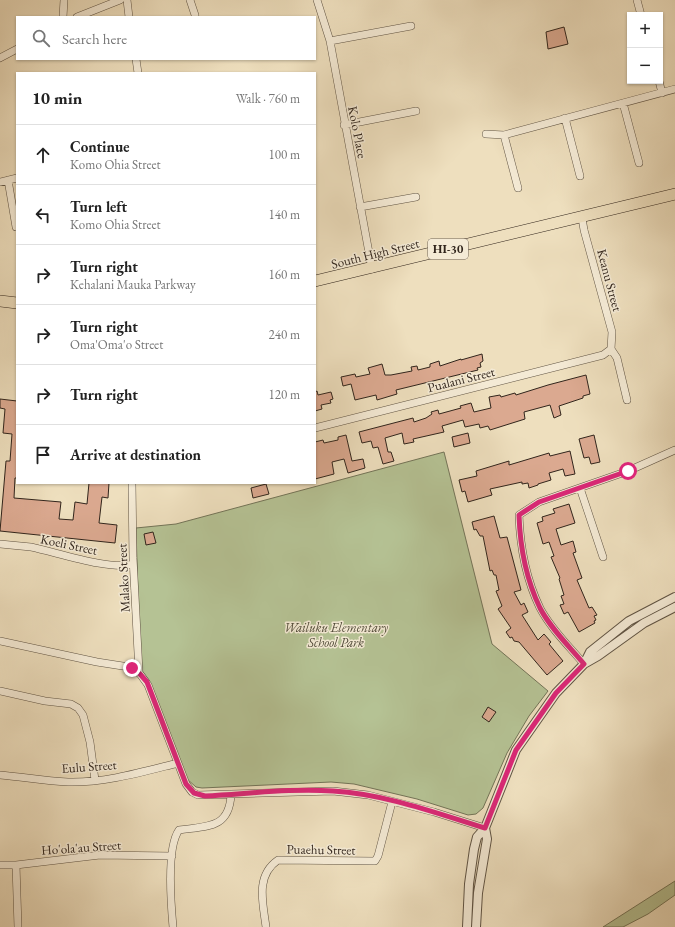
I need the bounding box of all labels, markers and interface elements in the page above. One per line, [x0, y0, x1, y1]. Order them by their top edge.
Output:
map controls [627, 12, 663, 84]
button: + [627, 12, 663, 48]
search box [16, 16, 316, 60]
icon: search [30, 27, 52, 49]
text: Search here [62, 29, 127, 48]
button: − [627, 48, 663, 84]
text: 10 min [32, 87, 82, 109]
text: Walk · 760 m [236, 90, 300, 107]
street label: Kolo Place [344, 105, 371, 160]
text: Continue [70, 137, 130, 156]
icon: ahead [32, 144, 54, 166]
text: 100 m [269, 146, 300, 163]
text: Komo Ohia Street [70, 156, 161, 173]
text: Turn left [70, 197, 127, 216]
icon: left [32, 204, 54, 226]
text: 140 m [269, 206, 300, 223]
text: Komo Ohia Street [70, 216, 161, 233]
street label: South High Street [329, 234, 421, 273]
road number: HI-30 [428, 239, 468, 259]
street label: Keanu Street [593, 247, 626, 313]
text: Turn right [70, 257, 138, 276]
icon: right [32, 264, 54, 286]
text: 160 m [269, 266, 300, 283]
text: Kehalani Mauka Parkway [70, 276, 196, 293]
text: Turn right [70, 317, 138, 336]
icon: right [32, 324, 54, 346]
text: 240 m [269, 326, 300, 343]
text: Oma'Oma'o Street [70, 336, 163, 353]
street label: Pualani Street [426, 363, 497, 396]
icon: right [32, 384, 54, 406]
text: Turn right [70, 385, 138, 404]
text: 120 m [269, 386, 300, 403]
icon: arrive [32, 444, 54, 466]
text: Arrive at destination [70, 445, 201, 464]
route start [619, 462, 637, 480]
street label: Koeli Street [39, 530, 99, 559]
street label: Malako Street [113, 543, 134, 613]
park label: Wailuku Elementary School Park [284, 619, 389, 651]
route end [123, 659, 141, 677]
street label: Eulu Street [61, 756, 117, 777]
street label: Ho'ola'au Street [41, 836, 121, 859]
street label: Puaehu Street [286, 840, 356, 859]

